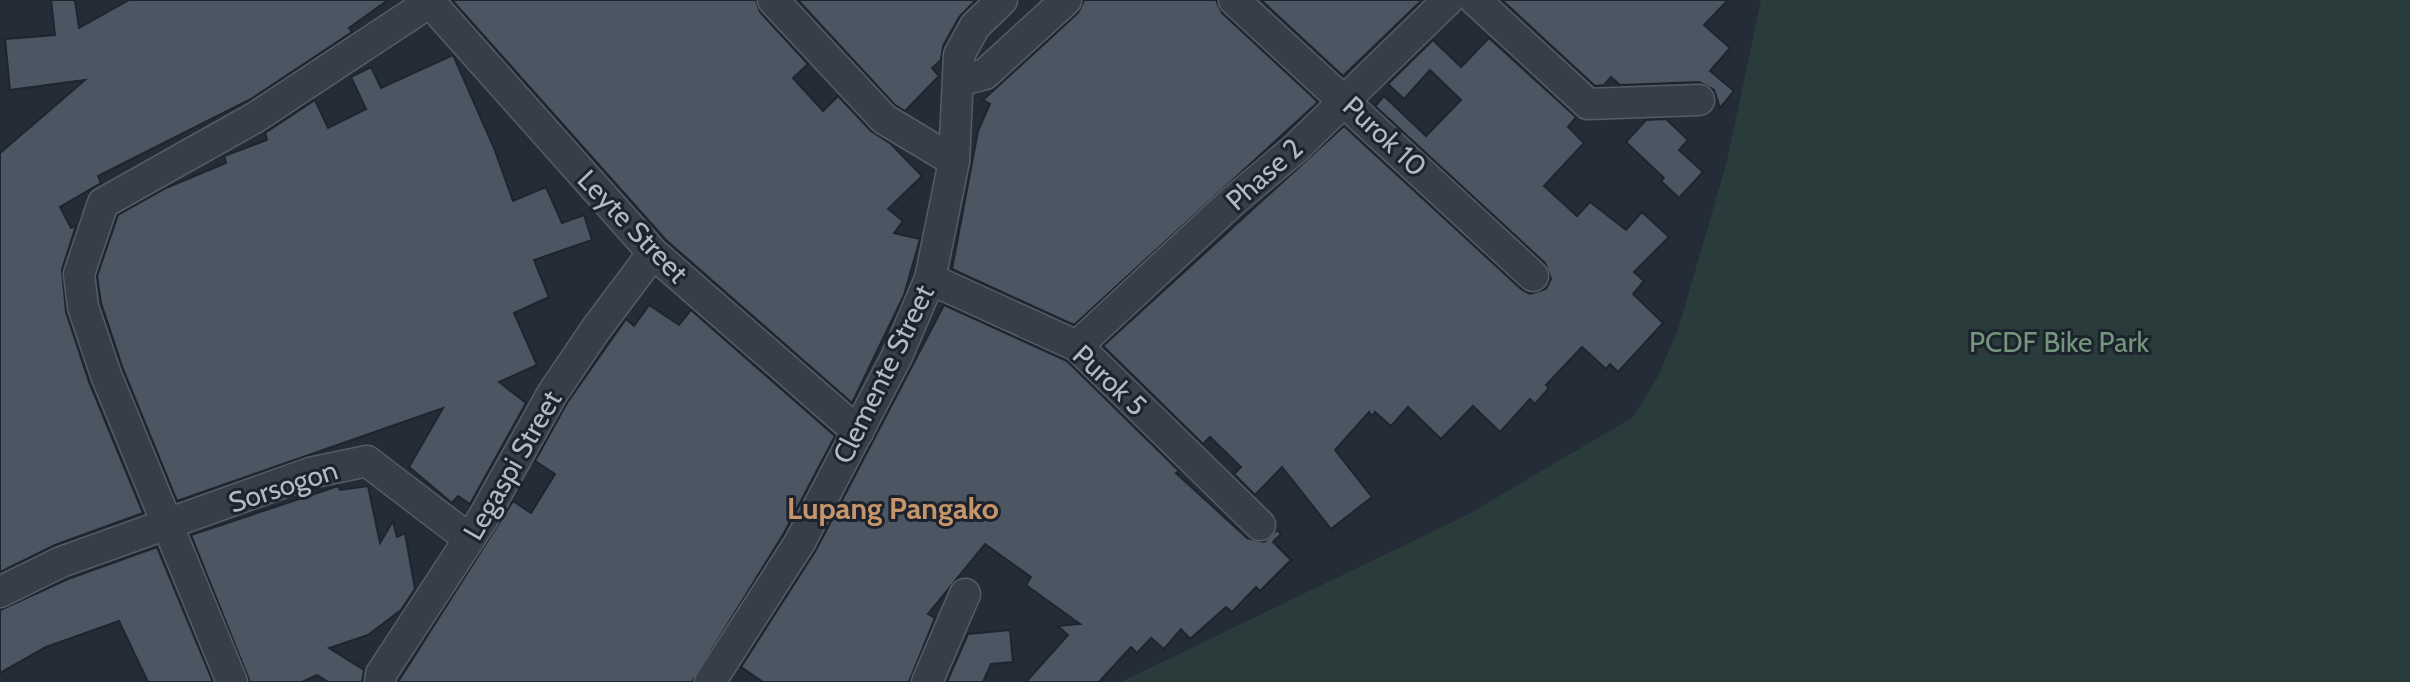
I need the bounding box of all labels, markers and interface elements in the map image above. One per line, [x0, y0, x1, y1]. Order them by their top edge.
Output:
street label: Purok 10 [1336, 89, 1434, 183]
street label: Phase 2 [1219, 131, 1309, 217]
street label: Leyte Street [571, 162, 695, 290]
street label: Clemente Street [825, 279, 941, 469]
park label: PCDF Bike Park [1969, 325, 2149, 359]
street label: Purok 5 [1066, 337, 1154, 423]
street label: Legaspi Street [456, 384, 568, 546]
street label: Sorsogon [224, 452, 342, 520]
district label: Lupang Pangako [787, 490, 999, 527]

